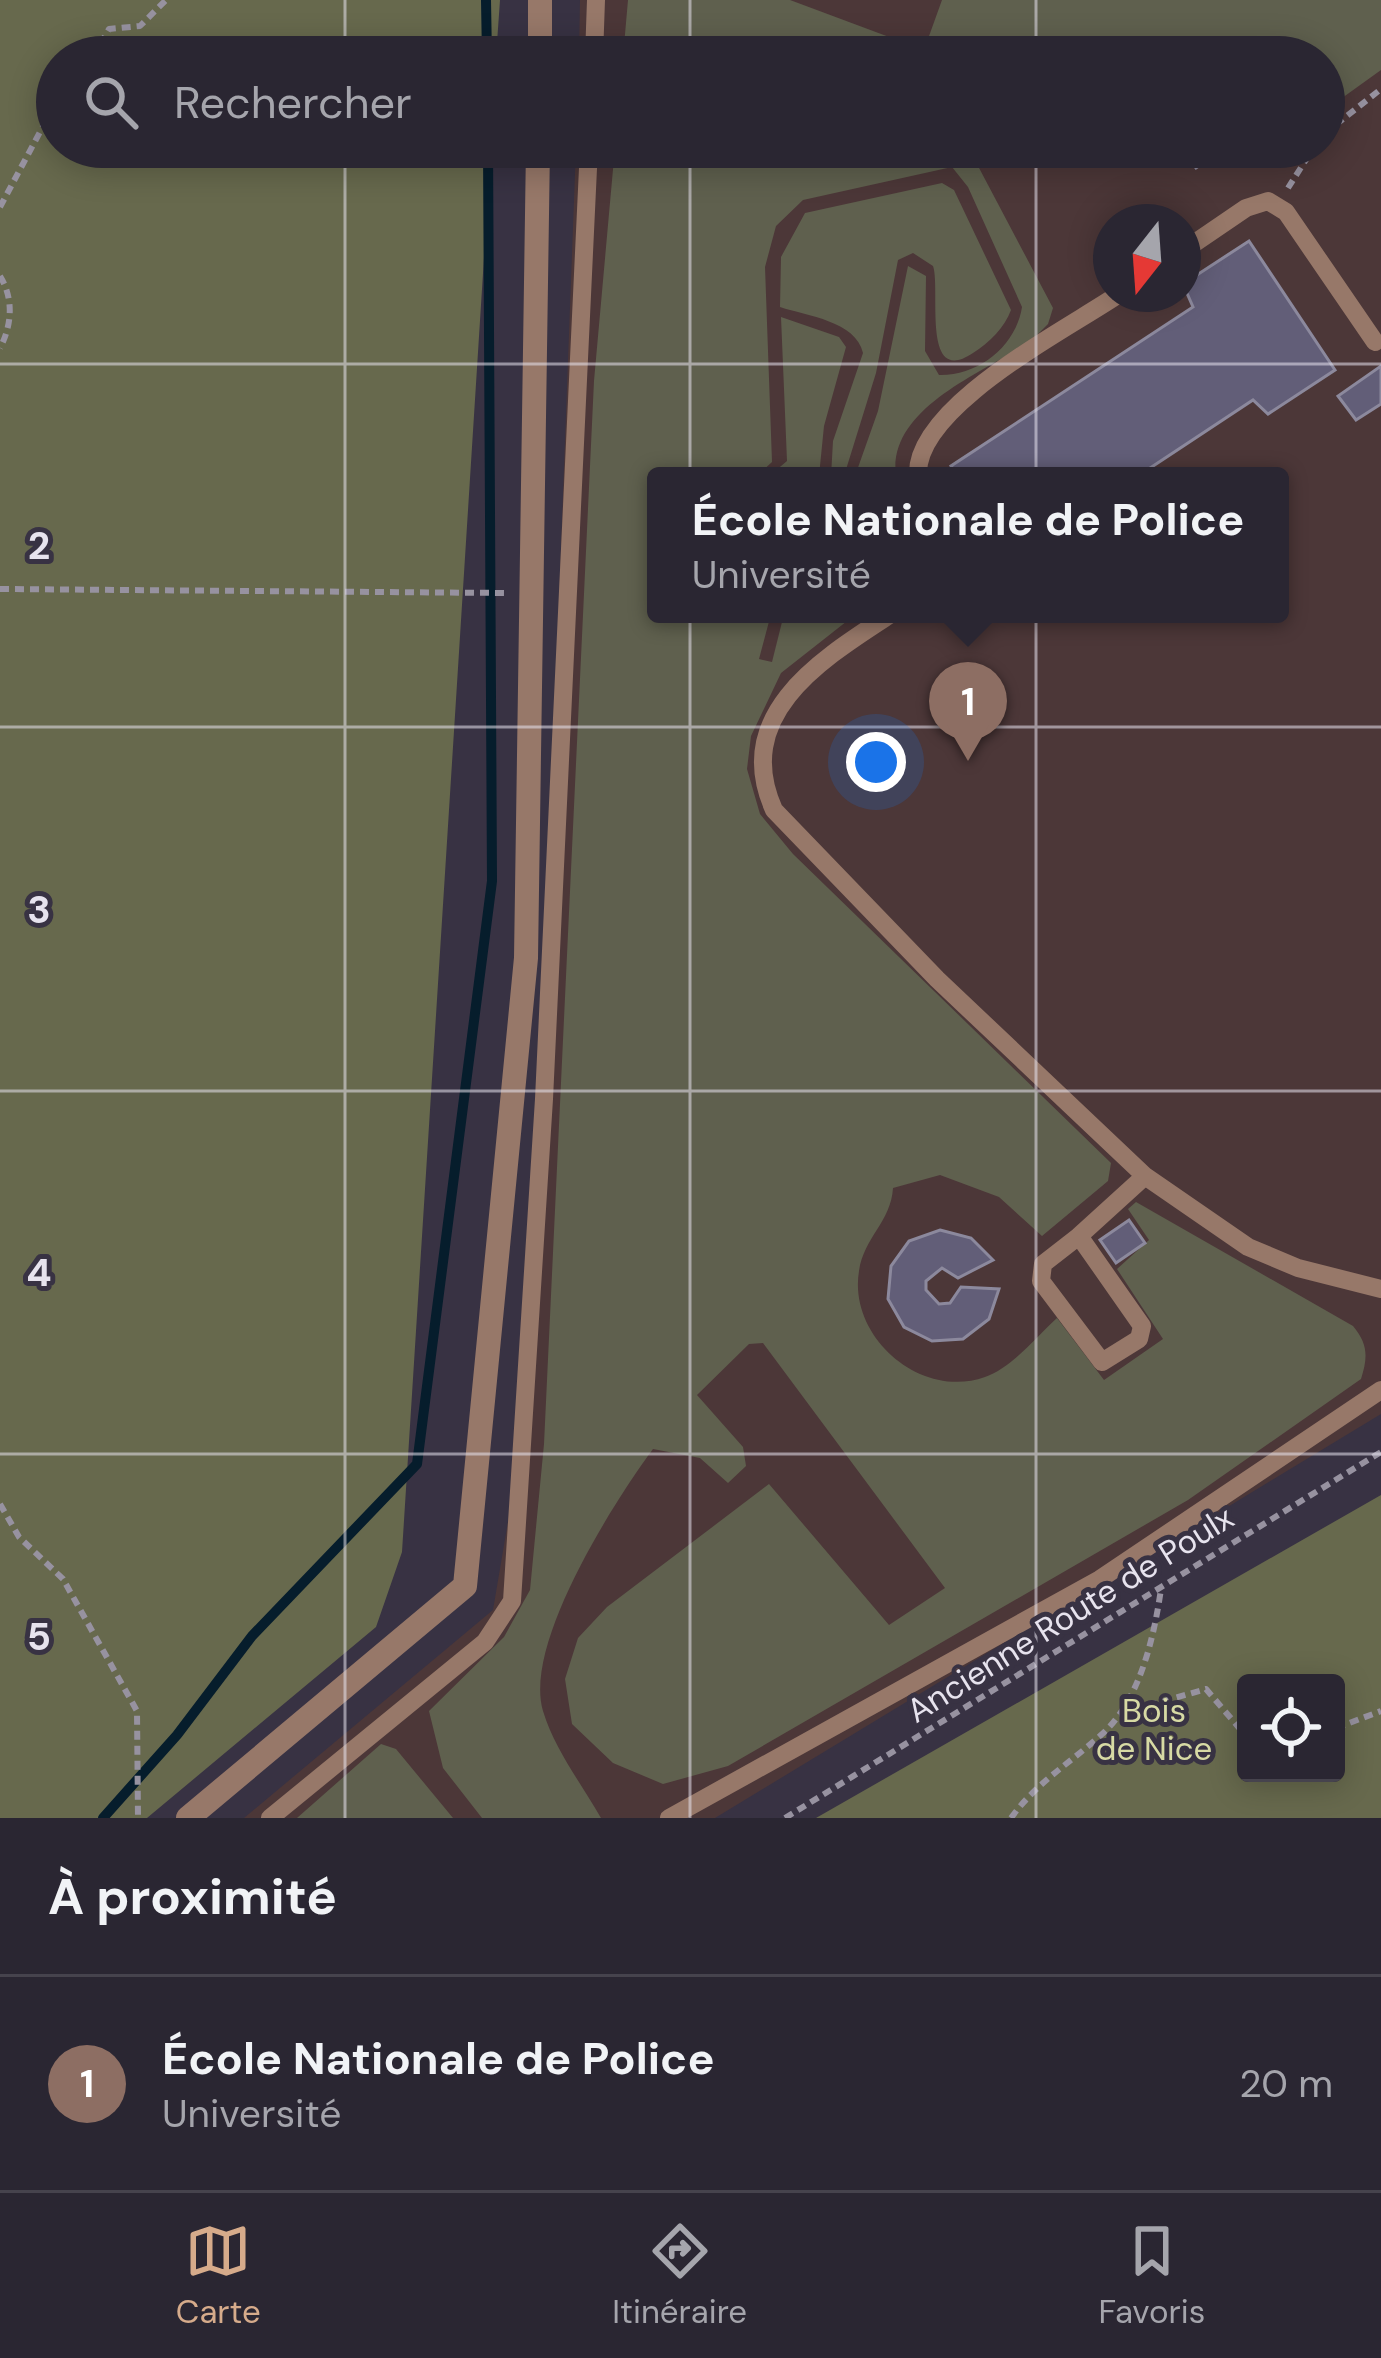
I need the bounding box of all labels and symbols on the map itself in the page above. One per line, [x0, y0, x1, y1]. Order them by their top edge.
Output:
north arrow [1093, 204, 1201, 312]
text: 2 [28, 520, 50, 571]
pin: 1 [929, 662, 1007, 761]
your location [846, 732, 906, 792]
text: 3 [27, 884, 51, 935]
text: 4 [26, 1247, 52, 1298]
street label: Ancienne Route de Poulx [899, 1496, 1241, 1732]
text: 5 [27, 1611, 51, 1662]
park label: Bois de Nice [1096, 1689, 1212, 1770]

